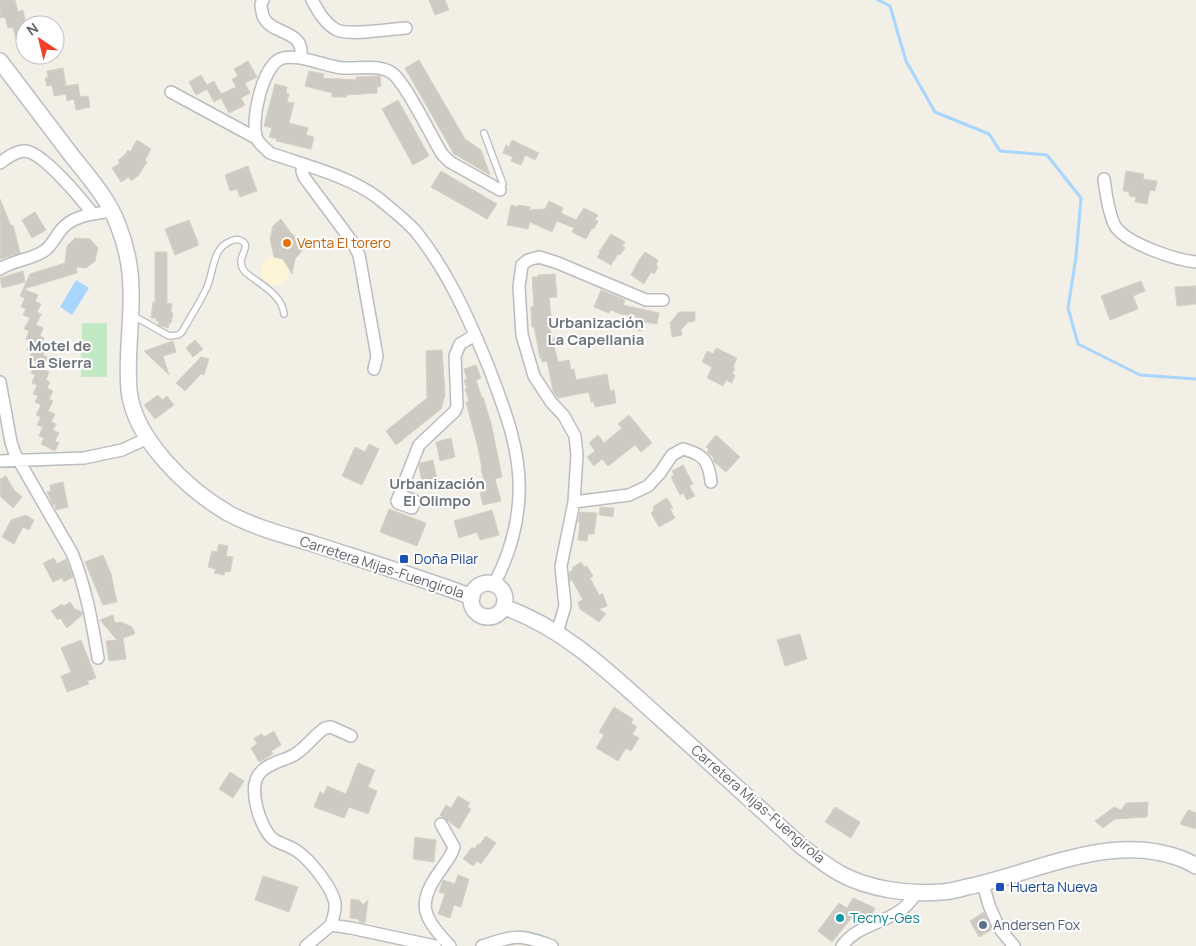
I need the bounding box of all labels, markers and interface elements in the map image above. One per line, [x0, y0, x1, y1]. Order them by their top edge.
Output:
north arrow [15, 15, 65, 65]
text: N [23, 18, 42, 40]
place label: Venta El torero [297, 233, 391, 252]
marker: Venta El torero [281, 237, 293, 249]
district label: Urbanización La Capellania [548, 312, 644, 350]
district label: Motel de La Sierra [28, 335, 92, 373]
district label: Urbanización El Olimpo [389, 473, 485, 511]
street label: Carretera Mijas-Fuengirola [298, 531, 467, 602]
place label: Doña Pilar [414, 549, 478, 568]
marker: Doña Pilar [398, 553, 410, 565]
street label: Carretera Mijas-Fuengirola [687, 740, 829, 867]
place label: Huerta Nueva [1010, 877, 1098, 896]
marker: Huerta Nueva [994, 881, 1006, 893]
place label: Tecny-Ges [850, 908, 920, 927]
marker: Tecny-Ges [834, 912, 846, 924]
place label: Andersen Fox [993, 915, 1081, 934]
marker: Andersen Fox [977, 919, 989, 931]

